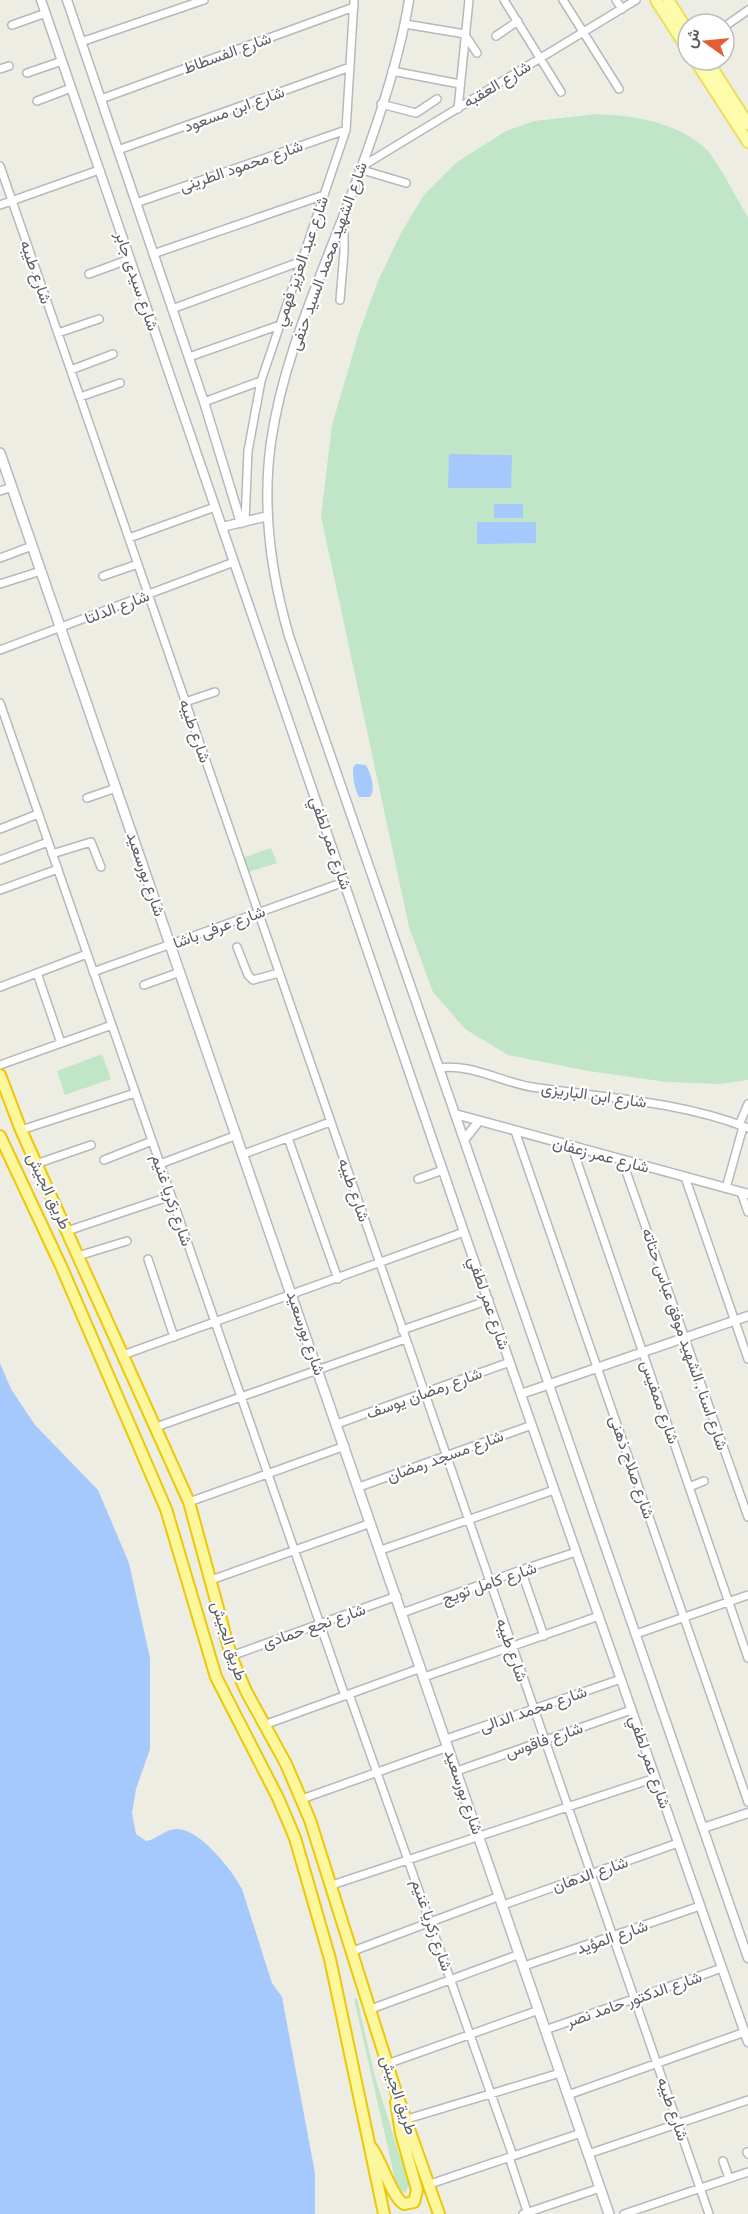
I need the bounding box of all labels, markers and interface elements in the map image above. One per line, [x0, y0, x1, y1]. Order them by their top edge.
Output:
north arrow [676, 12, 736, 72]
text: ش [680, 26, 704, 50]
street label: شارع الفسطاط [180, 28, 274, 80]
street label: شارع العقبه [460, 56, 535, 113]
street label: شارع ابن مسعود [181, 82, 288, 138]
street label: شارع محمود الطرينى [177, 136, 306, 198]
street label: شارع الشهيد محمد السيد حنفى [285, 159, 373, 354]
street label: شارع عبد العزيز فهمي [270, 193, 336, 330]
street label: شارع سيدى جابر [109, 228, 163, 334]
street label: شارع طيبه [14, 238, 56, 307]
street label: شارع الدلتا [82, 586, 153, 630]
street label: شارع طيبه [173, 697, 215, 766]
street label: شارع عمر لطفي [302, 794, 356, 893]
street label: شارع بورسعيد [121, 829, 169, 919]
street label: شارع عرفى باشا [170, 902, 268, 954]
street label: شارع ابن الباريزى [540, 1078, 648, 1114]
street label: شارع عمر زعفان [550, 1133, 651, 1179]
street label: طريق الجيش [22, 1150, 75, 1233]
street label: شارع زكريا غنيم [146, 1152, 197, 1249]
street label: شارع طيبه [332, 1156, 374, 1225]
street label: شارع اسنا , الشهيد موفق عباس حتاته [636, 1225, 732, 1453]
street label: شارع عمر لطفي [460, 1254, 514, 1353]
street label: شارع بورسعيد [281, 1288, 329, 1378]
street label: شارع ممفيس [635, 1358, 683, 1447]
street label: شارع رمضان يوسف [364, 1363, 485, 1425]
street label: شارع صلاح ذهنى [604, 1413, 659, 1522]
street label: شارع مسجد رمضان [384, 1426, 507, 1488]
street label: شارع كامل تويج [439, 1558, 540, 1610]
street label: طريق الجيش [206, 1599, 251, 1683]
street label: شارع نجع حمادى [260, 1599, 369, 1654]
street label: شارع طيبه [490, 1616, 532, 1685]
street label: شارع محمد الدالى [477, 1682, 590, 1738]
street label: شارع عمر لطفي [621, 1713, 675, 1812]
street label: شارع فاقوس [503, 1718, 586, 1764]
street label: شارع بورسعيد [439, 1747, 487, 1837]
street label: شارع الدهان [550, 1852, 631, 1898]
street label: شارع زكريا غنيم [406, 1877, 457, 1974]
street label: شارع المؤيد [574, 1916, 651, 1960]
street label: شارع الدكتور حامد نصر [563, 1967, 705, 2033]
street label: طريق الجيش [376, 2053, 421, 2137]
street label: شارع طيبه [651, 2075, 693, 2144]

